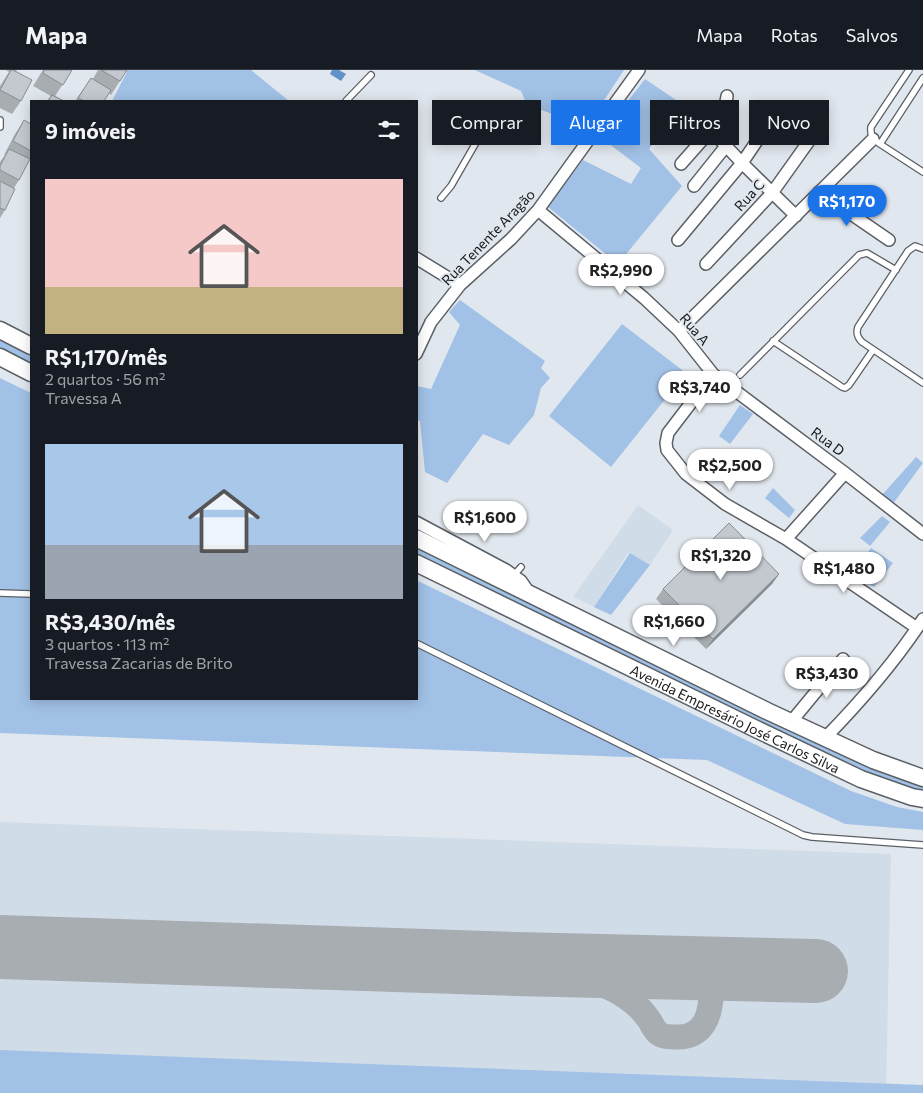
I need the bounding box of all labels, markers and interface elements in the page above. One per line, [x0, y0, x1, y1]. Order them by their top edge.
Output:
text: Mapa [25, 20, 87, 49]
text: Mapa [696, 24, 743, 46]
text: Rotas [771, 24, 818, 46]
text: Salvos [846, 24, 898, 46]
chip: Comprar [432, 100, 541, 145]
chip: Alugar [551, 100, 640, 145]
chip: Filtros [650, 100, 739, 145]
chip: Novo [749, 100, 829, 145]
icon: filters [375, 116, 403, 144]
text: 9 imóveis [45, 118, 136, 143]
street label: Rua C [730, 176, 768, 214]
pin: R$1,170 [801, 184, 893, 227]
street label: Rua Tenente Aragão [438, 185, 538, 289]
text: R$1,170 [819, 191, 875, 210]
icon: home [179, 211, 269, 301]
pin: R$2,990 [575, 254, 667, 296]
text: R$2,990 [589, 260, 653, 279]
street label: Rua A [677, 310, 714, 349]
text: R$1,170/mês [45, 344, 167, 369]
text: 2 quartos · 56 m² [45, 369, 165, 388]
pin: R$3,740 [654, 370, 746, 413]
text: R$3,740 [669, 377, 731, 396]
text: Travessa A [45, 388, 122, 407]
street label: Rua D [808, 423, 848, 459]
pin: R$2,500 [684, 448, 776, 491]
text: R$2,500 [698, 455, 762, 474]
icon: home [179, 476, 269, 566]
pin: R$1,600 [439, 500, 531, 543]
text: R$1,600 [454, 507, 516, 526]
pin: R$1,320 [675, 538, 767, 581]
text: R$1,320 [691, 545, 751, 564]
pin: R$1,480 [798, 552, 890, 594]
text: R$1,480 [813, 558, 875, 577]
pin: R$1,660 [628, 604, 720, 647]
text: R$3,430/mês [45, 609, 175, 634]
text: R$1,660 [643, 611, 705, 630]
text: 3 quartos · 113 m² [45, 634, 170, 653]
text: Travessa Zacarias de Brito [45, 653, 233, 672]
pin: R$3,430 [781, 656, 873, 699]
street label: Avenida Empresário José Carlos Silva [628, 661, 843, 776]
text: R$3,430 [795, 663, 859, 682]

